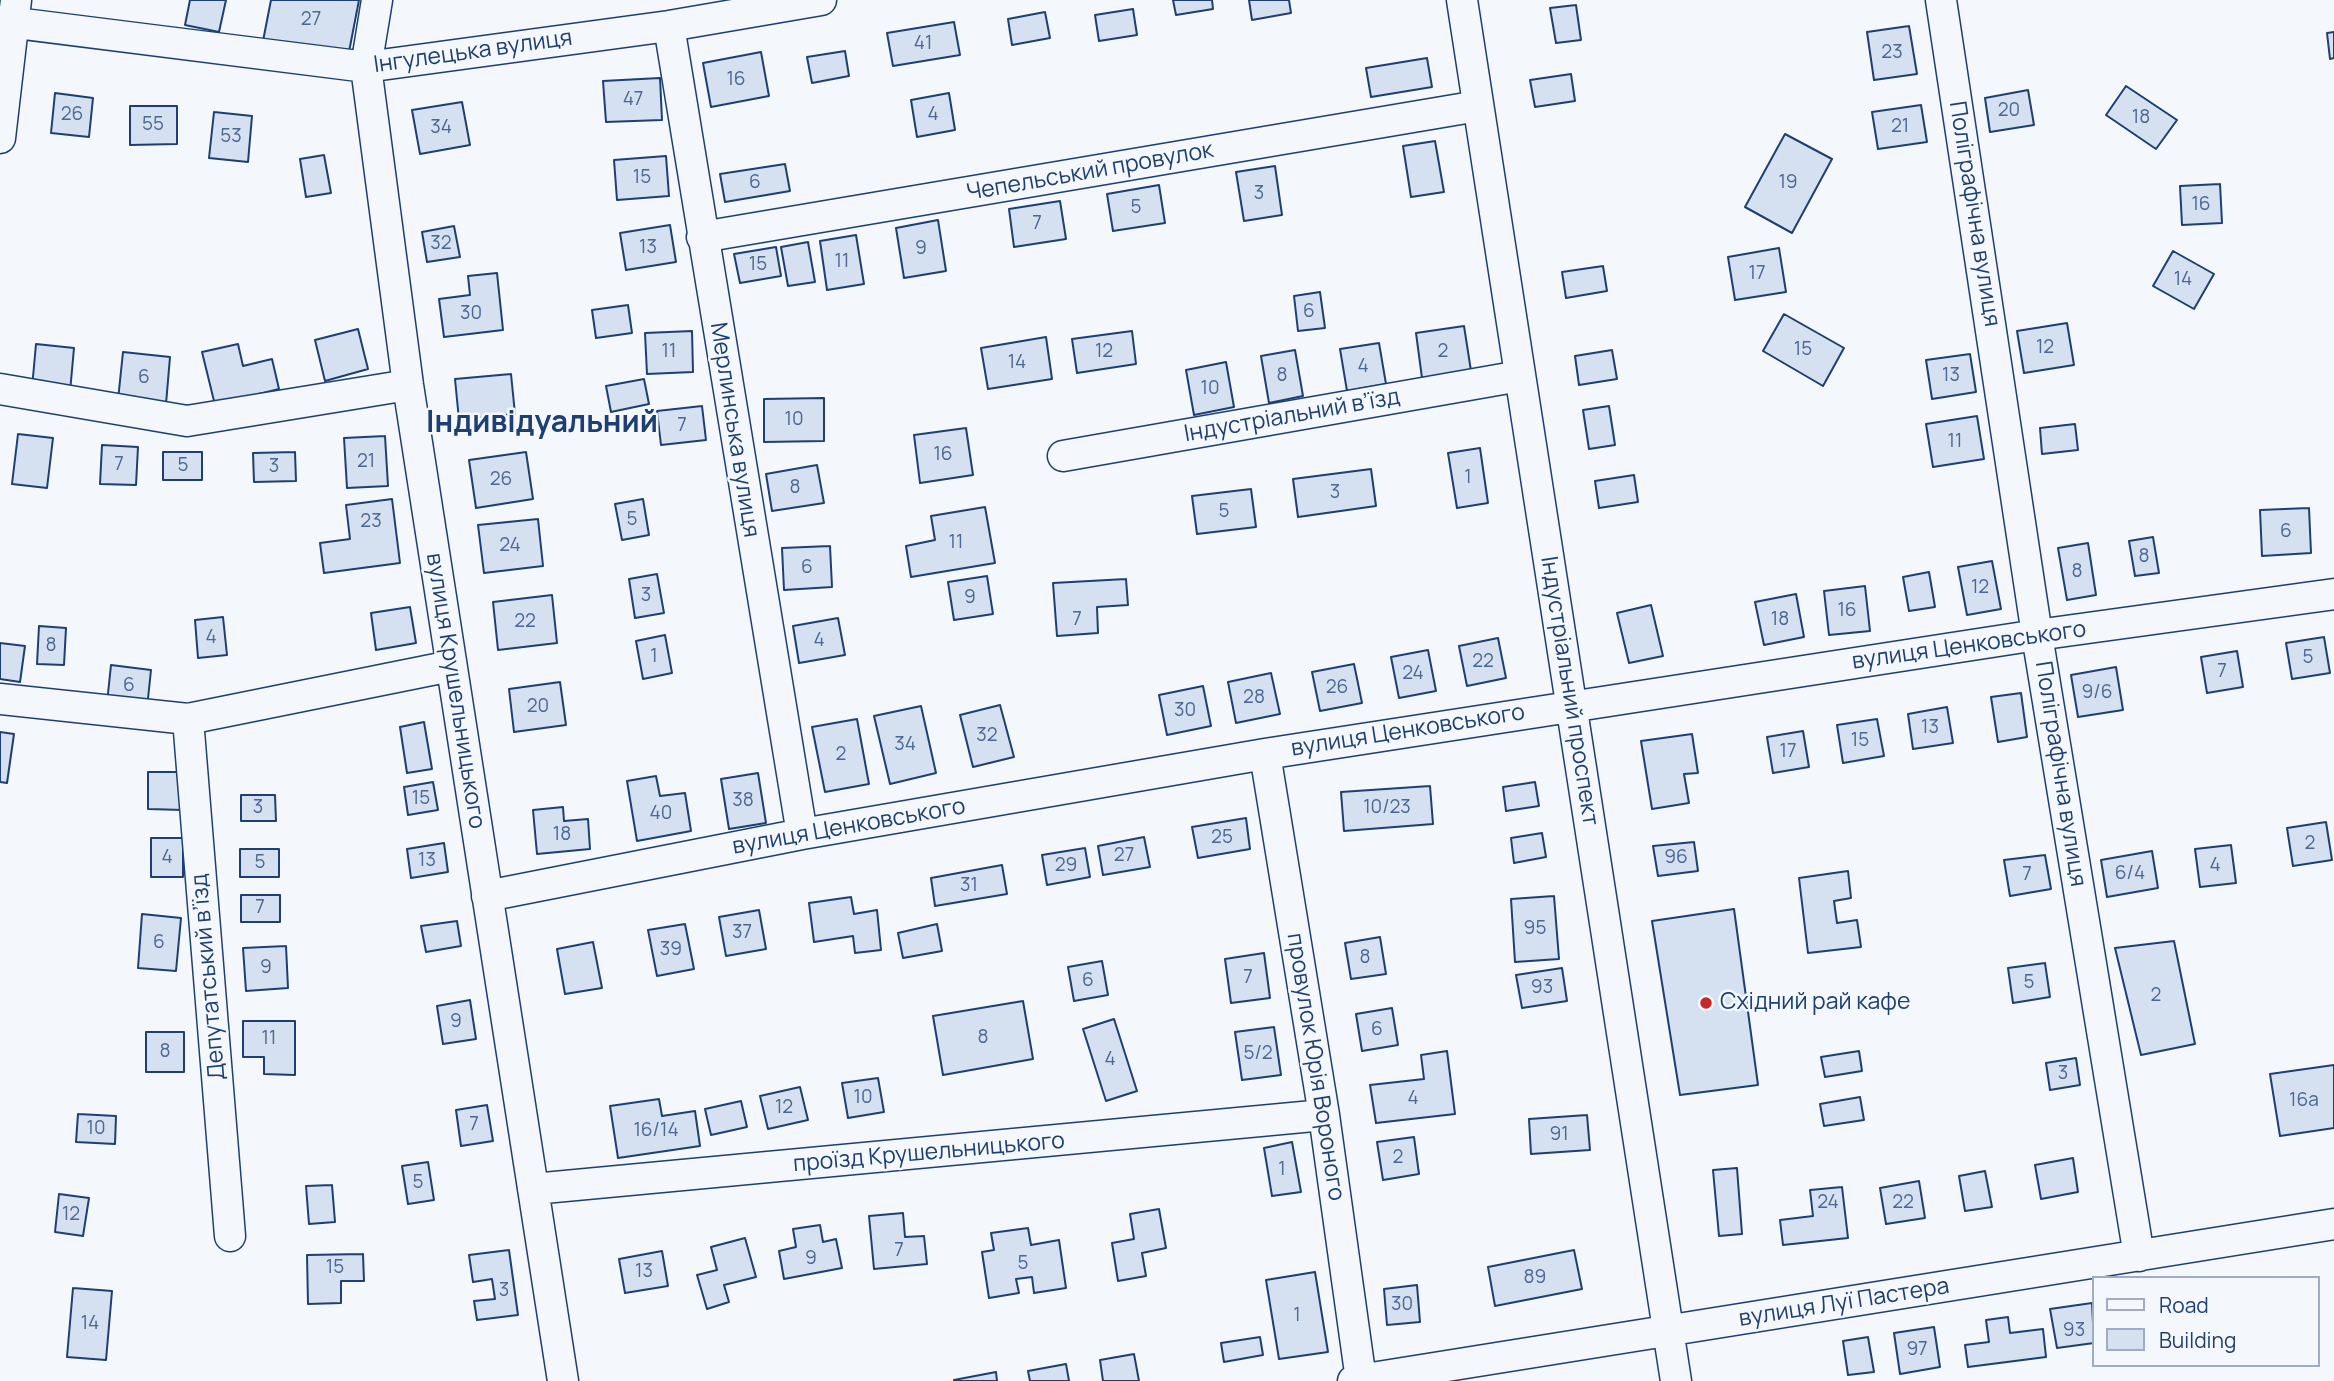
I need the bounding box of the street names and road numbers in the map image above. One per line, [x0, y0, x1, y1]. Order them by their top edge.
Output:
street label: Інгулецька вулиця [372, 24, 574, 80]
street label: Поліграфічна вулиця [1943, 99, 2005, 329]
street label: Чепельський провулок [964, 137, 1216, 207]
street label: Мерлинська вулиця [703, 321, 765, 539]
street label: Індустріальний в’їзд [1182, 383, 1402, 449]
street label: вулиця Крушельницького [420, 551, 490, 831]
street label: Індустріальний проспект [1534, 554, 1604, 828]
street label: вулиця Ценковського [1850, 616, 2088, 676]
street label: Поліграфічна вулиця [2029, 659, 2091, 889]
street label: вулиця Ценковського [1289, 699, 1527, 763]
street label: вулиця Ценковського [730, 793, 968, 861]
street label: Депутатський в’їзд [186, 873, 232, 1081]
street label: провулок Юрія Вороного [1280, 931, 1350, 1203]
street label: проїзд Крушельницького [792, 1127, 1066, 1179]
street label: вулиця Луї Пастера [1737, 1273, 1951, 1333]

